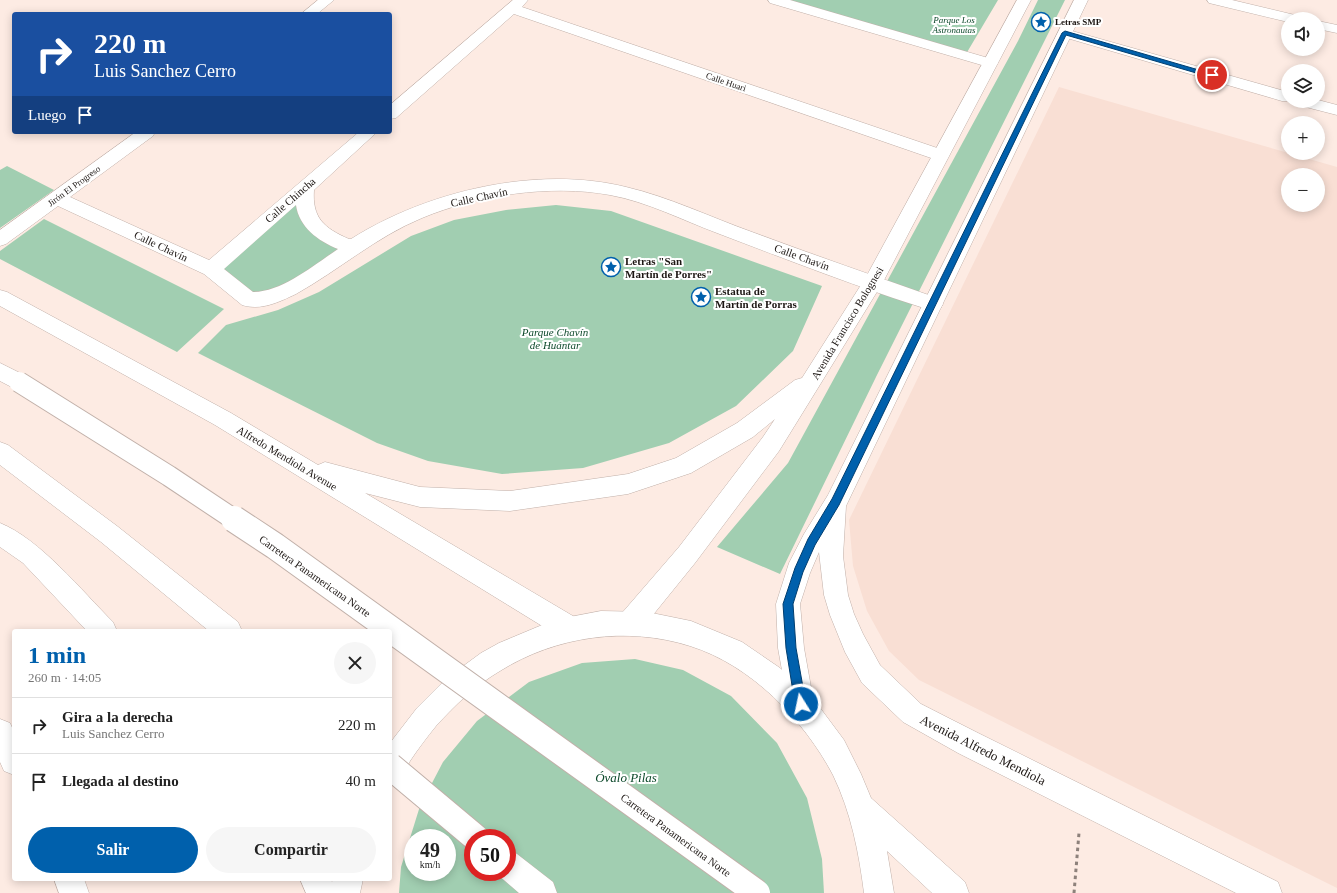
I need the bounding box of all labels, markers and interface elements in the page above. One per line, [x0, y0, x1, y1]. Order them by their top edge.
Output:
place icon: Letras SMP [1030, 11, 1052, 33]
map controls [1281, 12, 1325, 212]
button: sound [1281, 12, 1325, 56]
park label: Parque Los Astronautas [931, 15, 976, 35]
place label: Letras SMP [1055, 17, 1102, 27]
icon: right [28, 28, 80, 80]
text: 220 m [94, 28, 166, 59]
pin [1195, 58, 1229, 92]
text: Luis Sanchez Cerro [94, 61, 236, 81]
icon: arrive [1201, 64, 1223, 86]
button: layers [1281, 64, 1325, 108]
street label: Calle Huari [705, 70, 748, 94]
icon: arrive [74, 104, 96, 126]
text: Luego [28, 107, 66, 123]
button: + [1281, 116, 1325, 160]
street label: Jirón El Progreso [46, 163, 103, 208]
button: − [1281, 168, 1325, 212]
street label: Calle Chincha [262, 175, 318, 225]
street label: Calle Chavín [450, 185, 509, 209]
street label: Calle Chavín [132, 228, 190, 264]
street label: Calle Chavín [773, 241, 832, 273]
place label: Letras "San Martín de Porres" [625, 255, 712, 280]
place icon: Letras "San Martín de Porres" [600, 256, 622, 278]
street label: Avenida Francisco Bolognesi [809, 264, 885, 382]
place label: Estatua de Martín de Porras [715, 285, 798, 310]
place icon: Estatua de Martín de Porras [690, 286, 712, 308]
park label: Parque Chavín de Huántar [521, 326, 589, 351]
street label: Alfredo Mendiola Avenue [235, 423, 339, 493]
street label: Carretera Panamericana Norte [257, 533, 373, 619]
text: 1 min [28, 642, 86, 668]
button: close [334, 642, 376, 684]
text: 260 m · 14:05 [28, 670, 101, 685]
position arrow [780, 683, 822, 725]
text: Gira a la derecha [62, 709, 173, 725]
street label: Avenida Alfredo Mendiola [918, 712, 1049, 788]
icon: right [28, 715, 50, 737]
text: 220 m [338, 717, 376, 733]
text: Luis Sanchez Cerro [62, 726, 165, 741]
park label: Óvalo Pilas [595, 770, 657, 785]
icon: arrive [28, 771, 50, 793]
text: Llegada al destino [62, 773, 179, 789]
text: 40 m [346, 773, 376, 789]
street label: Carretera Panamericana Norte [619, 791, 733, 879]
button: Salir [28, 827, 198, 873]
button: Compartir [206, 827, 376, 873]
speed limit sign: 50 [464, 829, 516, 881]
text: 49 [420, 839, 440, 861]
text: km/h [420, 859, 440, 870]

